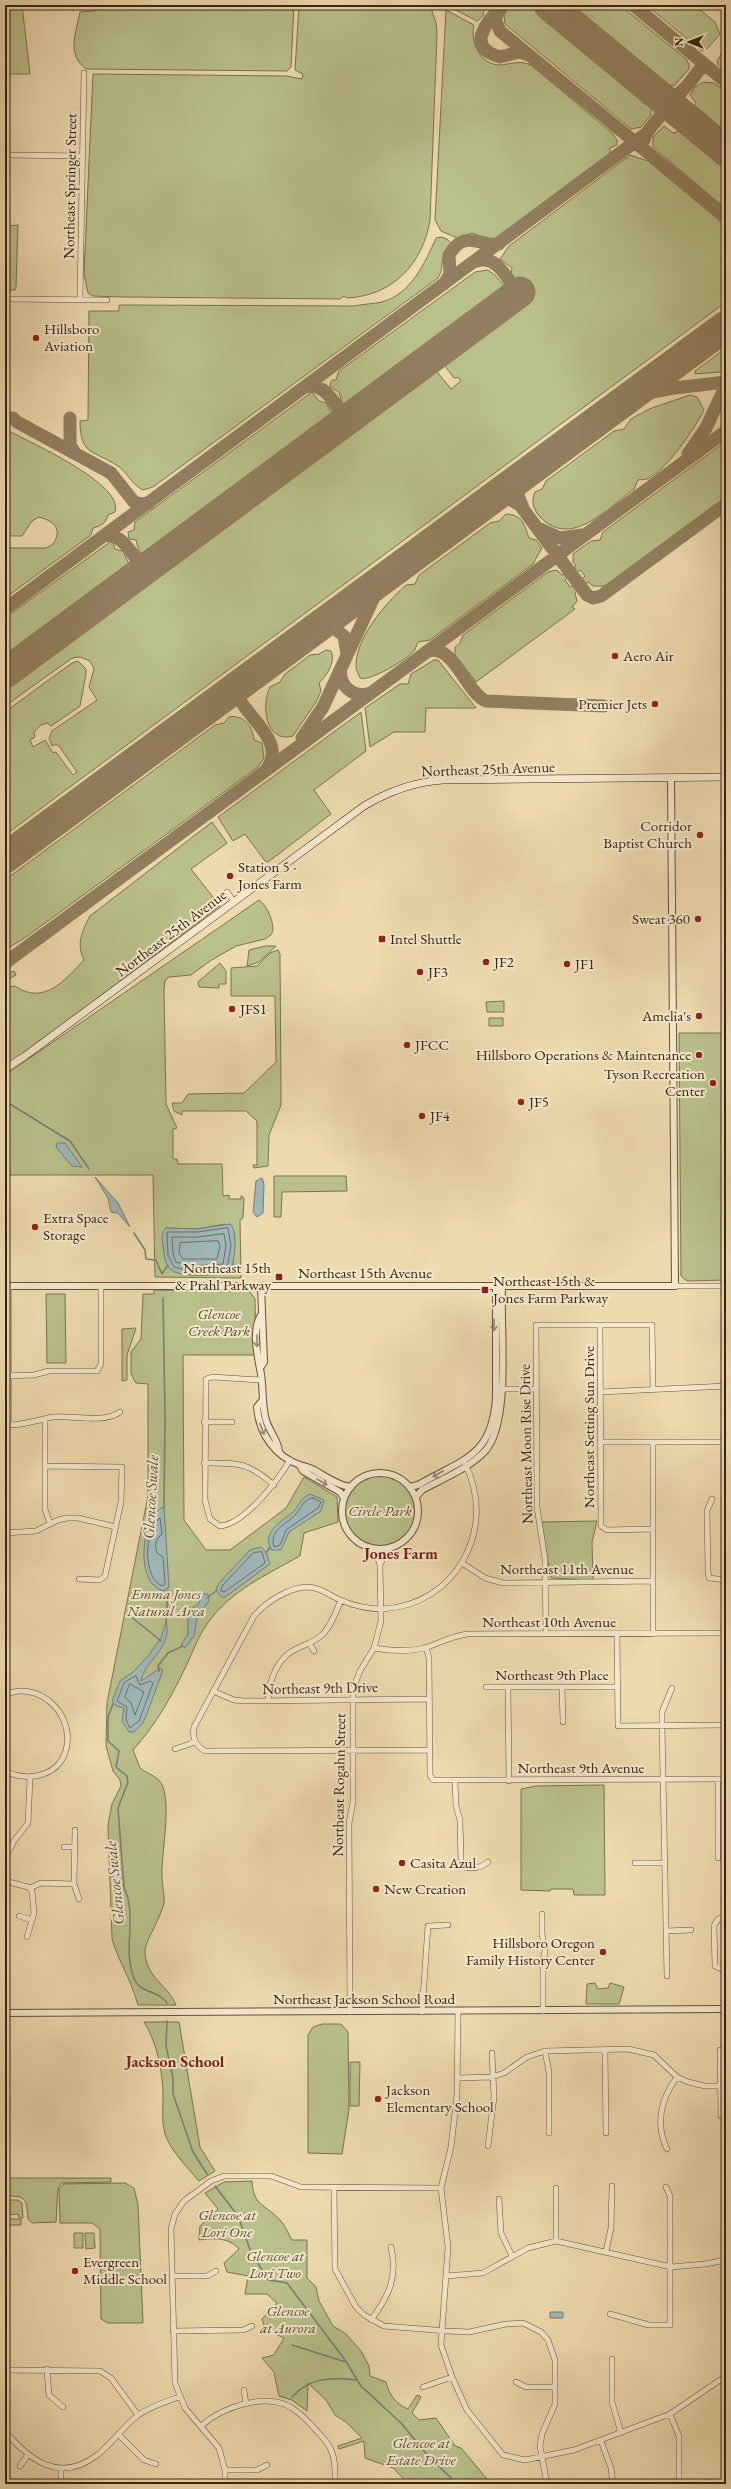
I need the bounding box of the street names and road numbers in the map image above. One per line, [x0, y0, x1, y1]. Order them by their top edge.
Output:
street label: Northeast Springer Street [59, 113, 80, 259]
street label: Northeast 25th Avenue [421, 757, 555, 780]
street label: Northeast 25th Avenue [111, 885, 230, 981]
street label: Northeast 15th Avenue [298, 1263, 432, 1282]
street label: Northeast Setting Sun Drive [579, 1346, 598, 1508]
street label: Northeast Moon Rise Drive [515, 1364, 536, 1524]
street label: Northeast 11th Avenue [500, 1559, 634, 1578]
street label: Northeast 10th Avenue [482, 1612, 616, 1631]
street label: Northeast 9th Place [495, 1665, 609, 1684]
street label: Northeast 9th Drive [262, 1677, 378, 1698]
street label: Northeast Rogahn Street [328, 1713, 349, 1857]
street label: Northeast 9th Avenue [518, 1758, 645, 1777]
street label: Northeast Jackson School Road [273, 1989, 455, 2008]

